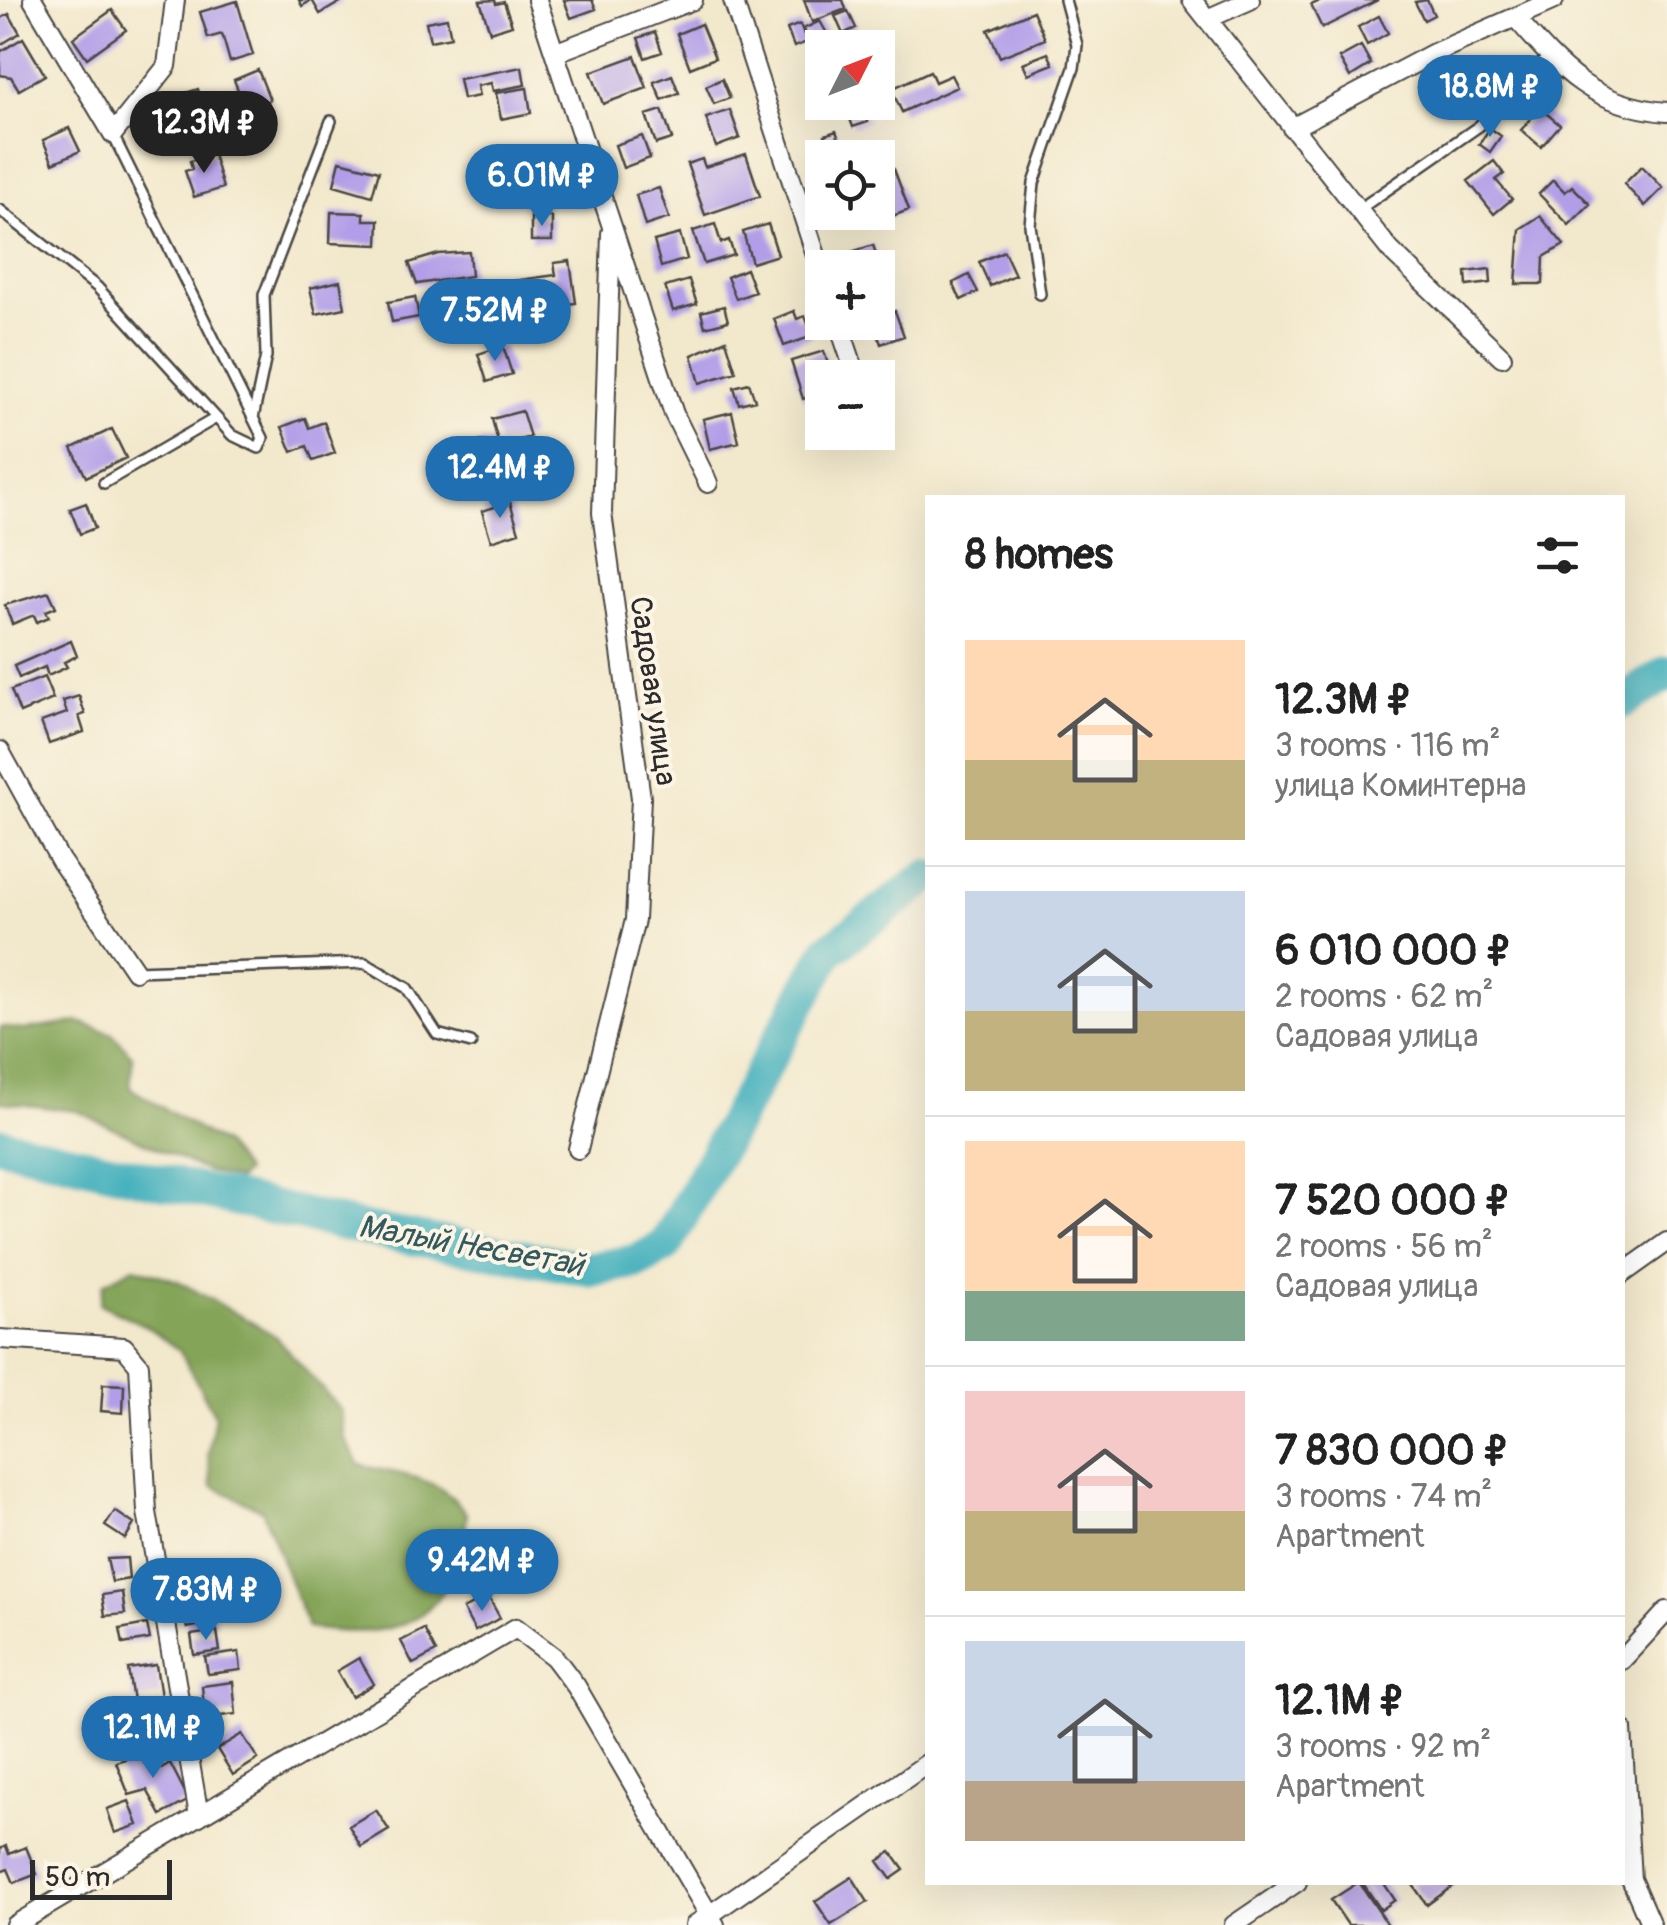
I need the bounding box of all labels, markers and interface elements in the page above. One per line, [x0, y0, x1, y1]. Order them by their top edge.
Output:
north arrow [805, 30, 895, 120]
map controls [805, 30, 895, 450]
pin: 18.8M ₽ [1398, 55, 1582, 140]
text: 18.8M ₽ [1440, 67, 1540, 107]
pin: 12.3M ₽ [112, 91, 296, 176]
text: 12.3M ₽ [152, 103, 256, 143]
button: locate [805, 140, 895, 230]
pin: 6.01M ₽ [450, 144, 634, 229]
text: 6.01M ₽ [487, 156, 597, 196]
button: + [805, 250, 895, 340]
pin: 7.52M ₽ [403, 279, 587, 364]
text: 7.52M ₽ [441, 291, 549, 331]
button: − [805, 360, 895, 450]
pin: 12.4M ₽ [408, 436, 592, 521]
text: 12.4M ₽ [447, 448, 553, 488]
icon: filters [1530, 528, 1585, 583]
text: 8 homes [965, 529, 1113, 581]
street label: Садовая улица [621, 594, 685, 788]
text: 12.3M ₽ [1275, 674, 1412, 726]
icon: home [1045, 680, 1165, 800]
text: 3 rooms · 116 m² [1275, 726, 1500, 766]
text: улица Коминтерна [1275, 766, 1526, 806]
text: 6 010 000 ₽ [1275, 925, 1512, 977]
icon: home [1045, 931, 1165, 1051]
text: 2 rooms · 62 m² [1275, 977, 1493, 1017]
text: Садовая улица [1275, 1017, 1478, 1057]
text: 7 520 000 ₽ [1275, 1175, 1511, 1227]
icon: home [1045, 1181, 1165, 1301]
water label: Малый Несветай [355, 1207, 589, 1286]
text: 2 rooms · 56 m² [1275, 1227, 1493, 1267]
text: Садовая улица [1275, 1267, 1478, 1307]
text: 7 830 000 ₽ [1275, 1425, 1509, 1477]
icon: home [1045, 1431, 1165, 1551]
text: 3 rooms · 74 m² [1275, 1477, 1492, 1517]
text: Apartment [1275, 1517, 1424, 1557]
pin: 9.42M ₽ [390, 1529, 574, 1614]
text: 9.42M ₽ [427, 1541, 537, 1581]
pin: 7.83M ₽ [114, 1558, 298, 1643]
text: 7.83M ₽ [152, 1570, 260, 1610]
text: 12.1M ₽ [1275, 1675, 1405, 1727]
icon: home [1045, 1681, 1165, 1801]
pin: 12.1M ₽ [61, 1696, 245, 1781]
text: 12.1M ₽ [103, 1708, 203, 1748]
text: 3 rooms · 92 m² [1275, 1727, 1491, 1767]
text: Apartment [1275, 1767, 1424, 1807]
scale bar [30, 1855, 172, 1900]
text: 50 m [45, 1860, 110, 1895]

